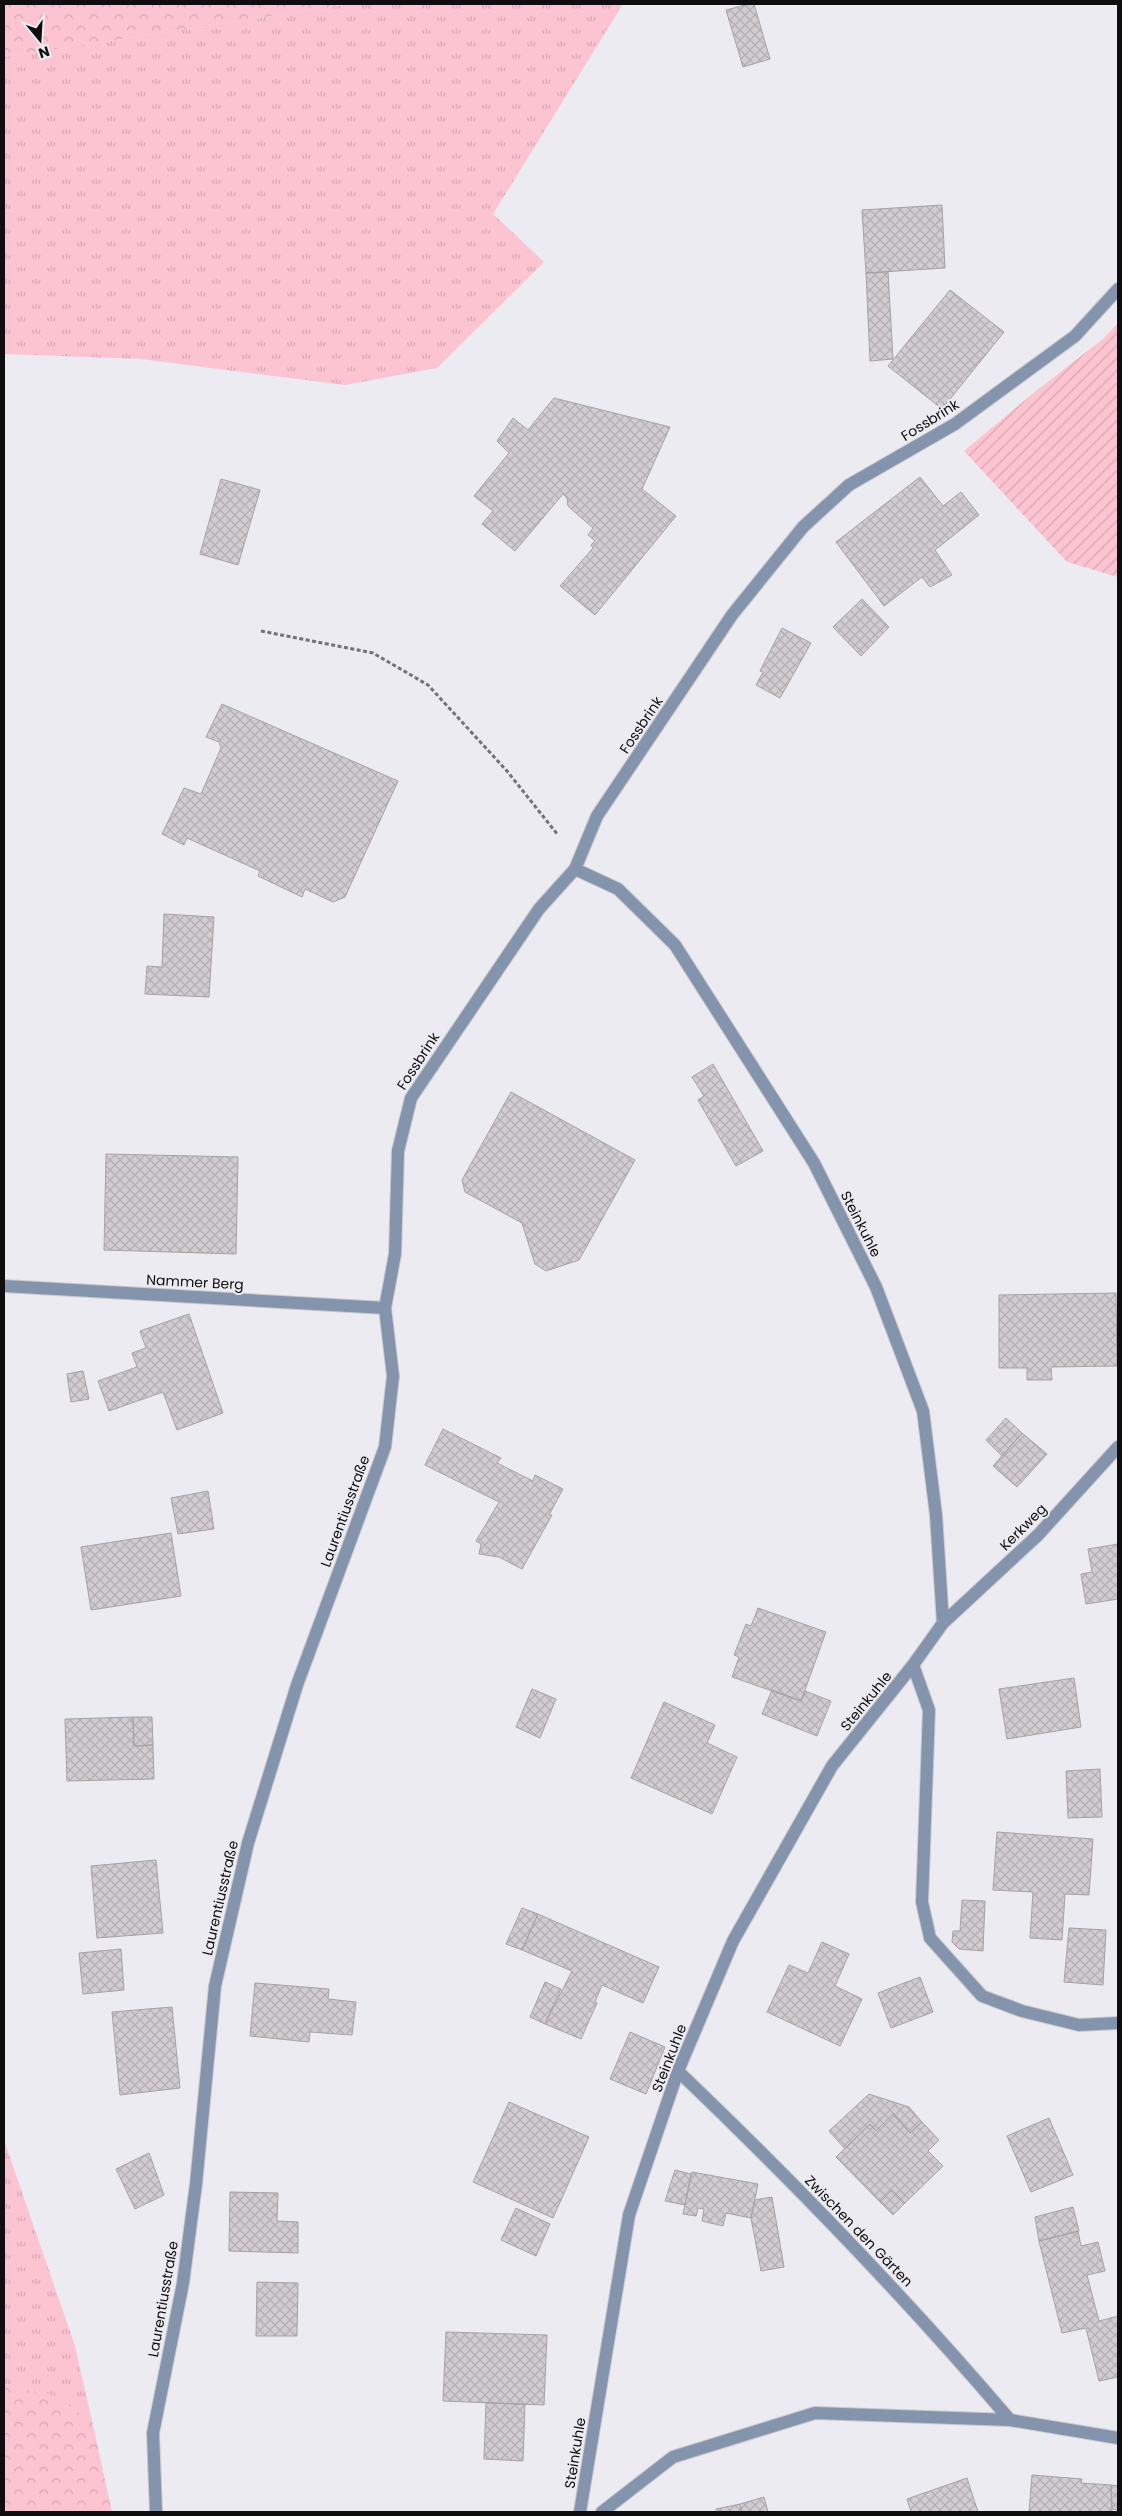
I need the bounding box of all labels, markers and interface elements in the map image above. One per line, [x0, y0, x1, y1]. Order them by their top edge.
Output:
north arrow [15, 15, 65, 65]
text: N [36, 41, 52, 64]
street label: Fossbrink [897, 394, 963, 446]
street label: Fossbrink [615, 692, 668, 758]
street label: Fossbrink [392, 1028, 444, 1094]
street label: Steinkuhle [836, 1188, 886, 1261]
street label: Nammer Berg [146, 1269, 244, 1295]
street label: Laurentiusstraße [316, 1452, 375, 1570]
street label: Kerkweg [995, 1499, 1051, 1555]
street label: Steinkuhle [836, 1667, 897, 1735]
street label: Laurentiusstraße [197, 1838, 243, 1957]
street label: Steinkuhle [647, 2021, 691, 2095]
street label: Zwischen den Gärten [800, 2171, 918, 2291]
street label: Laurentiusstraße [143, 2239, 183, 2359]
street label: Steinkuhle [560, 2416, 591, 2490]

